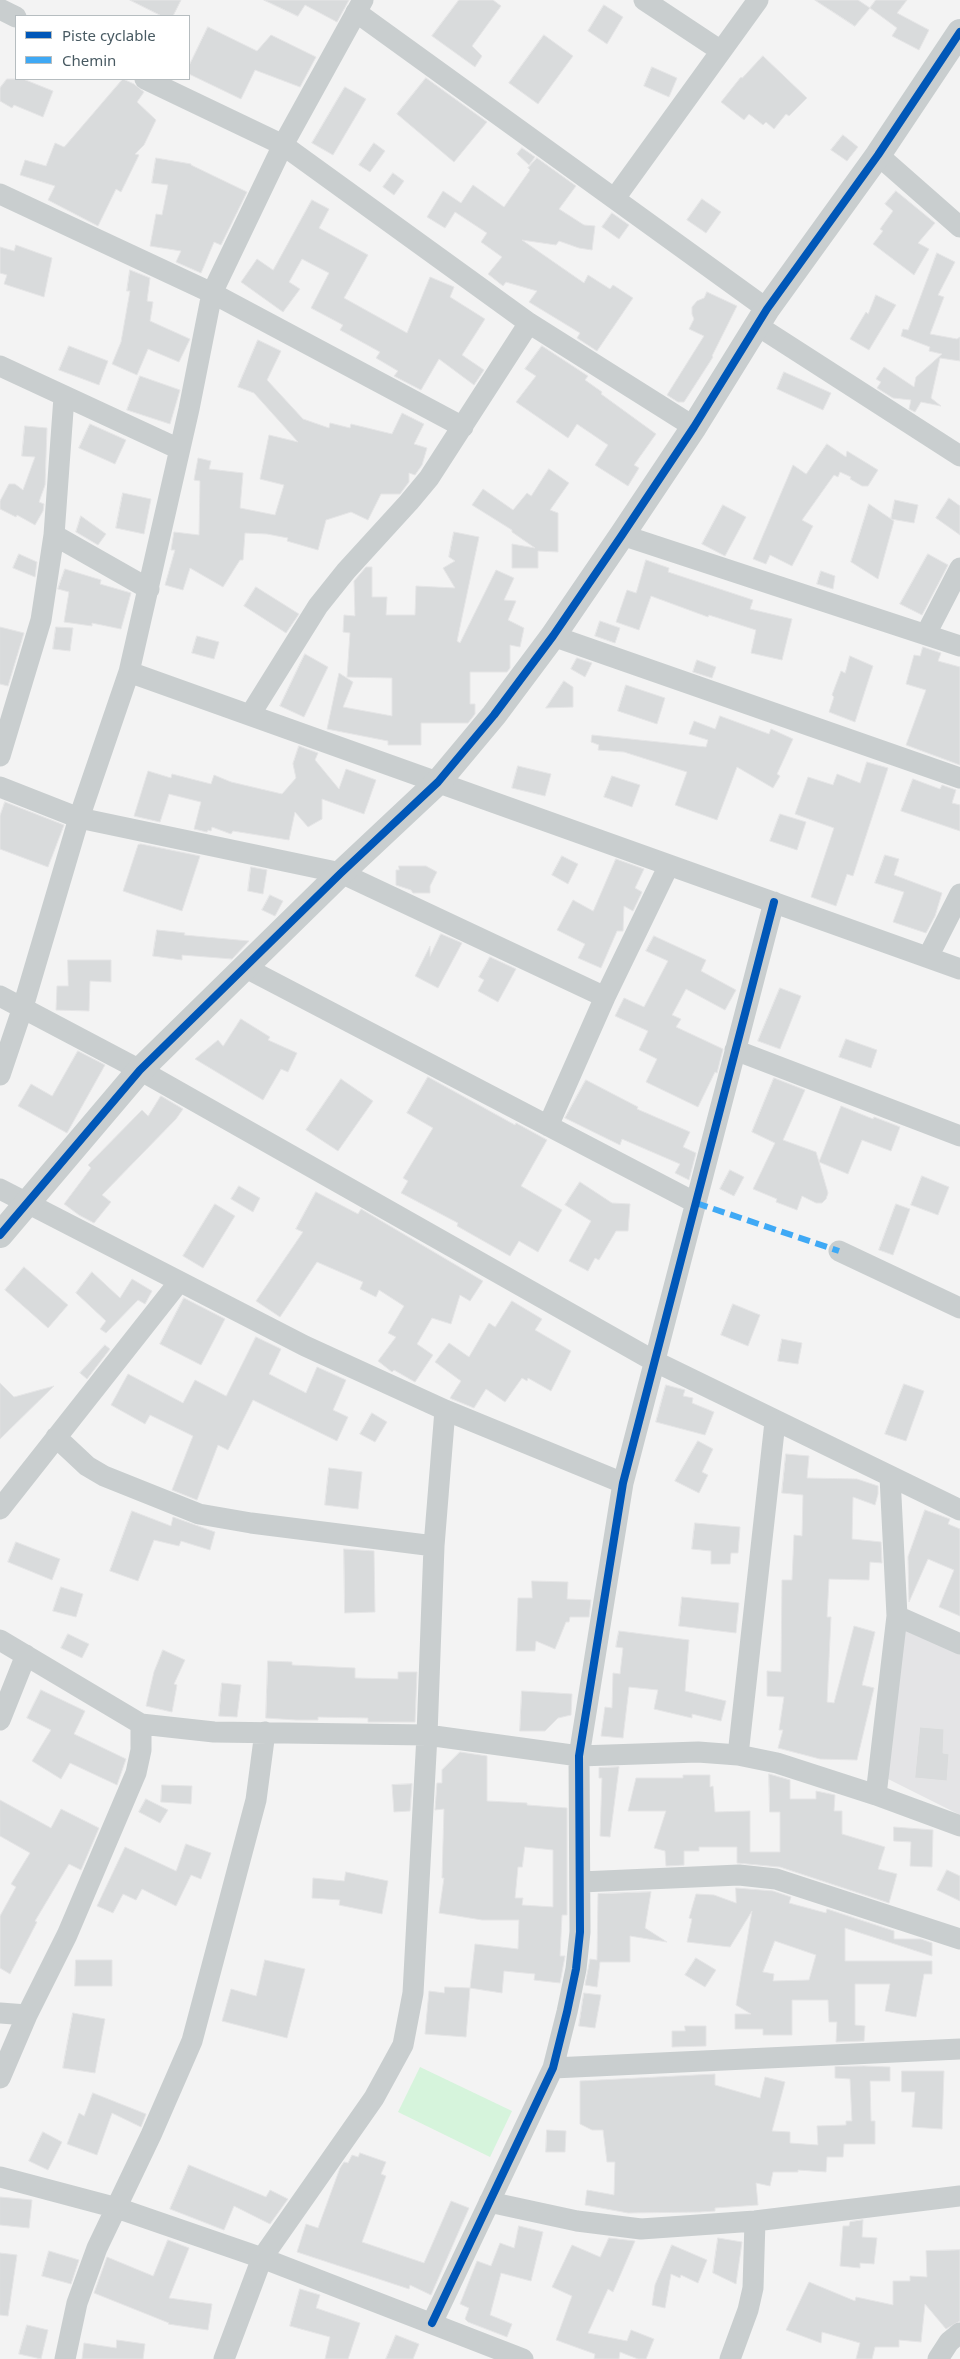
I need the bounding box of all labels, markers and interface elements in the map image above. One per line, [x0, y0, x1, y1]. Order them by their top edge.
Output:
legend [15, 15, 190, 80]
text: Piste cyclable [62, 25, 156, 45]
text: Chemin [62, 50, 116, 70]

